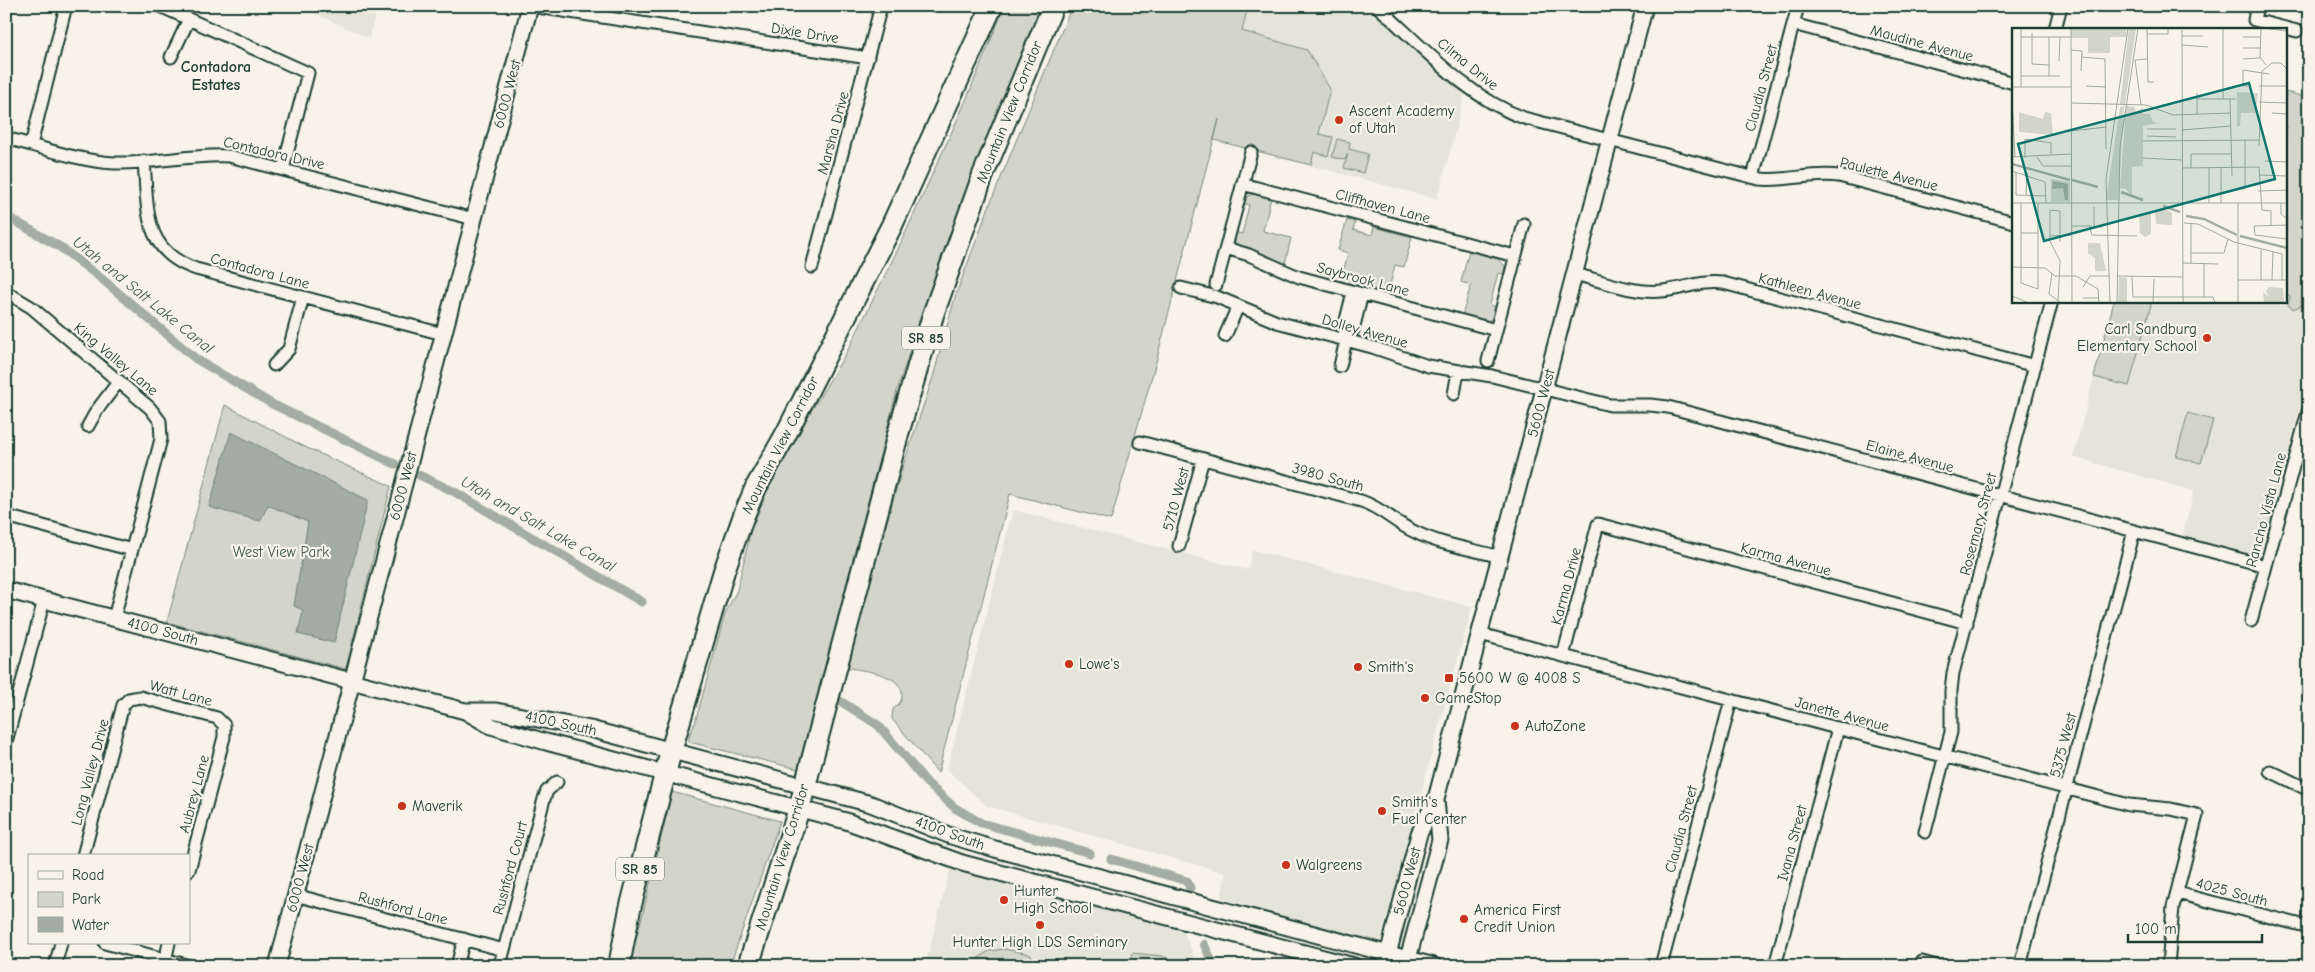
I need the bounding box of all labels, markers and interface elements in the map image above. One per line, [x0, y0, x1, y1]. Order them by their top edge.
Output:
street label: Dixie Drive [770, 19, 841, 47]
street label: Maudine Avenue [1869, 21, 1976, 66]
inset map [2012, 28, 2288, 302]
street label: Cilma Drive [1434, 34, 1503, 94]
street label: Mountain View Corridor [972, 38, 1046, 186]
street label: Claudia Street [1741, 42, 1781, 134]
street label: 6000 West [489, 57, 525, 130]
district label: Contadora Estates [181, 58, 251, 94]
street label: Marsha Drive [813, 89, 853, 177]
place label: Ascent Academy of Utah [1349, 102, 1455, 137]
marker: Ascent Academy of Utah [1333, 114, 1345, 126]
street label: Contadora Drive [221, 133, 327, 174]
street label: Paulette Avenue [1838, 153, 1940, 195]
street label: Cliffhaven Lane [1334, 185, 1433, 227]
water label: Utah and Salt Lake Canal [69, 233, 217, 358]
street label: Contadora Lane [208, 249, 312, 293]
street label: Saybrook Lane [1315, 258, 1412, 300]
street label: Kathleen Avenue [1757, 269, 1864, 314]
street label: Dolley Avenue [1320, 310, 1411, 352]
street label: King Valley Lane [70, 318, 162, 400]
place label: Carl Sandburg Elementary School [2077, 320, 2197, 355]
road number: SR 85 [902, 326, 950, 349]
marker: Carl Sandburg Elementary School [2201, 332, 2213, 344]
street label: 5600 West [1523, 366, 1559, 439]
street label: Mountain View Corridor [737, 373, 823, 517]
street label: Elaine Avenue [1864, 436, 1956, 476]
street label: 6000 West [385, 449, 421, 522]
street label: Rancho Vista Lane [2242, 450, 2290, 569]
street label: 3980 South [1290, 459, 1366, 495]
street label: 5710 West [1159, 464, 1193, 533]
street label: Rosemary Street [1956, 470, 2001, 577]
water label: Utah and Salt Lake Canal [457, 472, 619, 576]
street label: Karma Avenue [1739, 538, 1834, 580]
park label: West View Park [233, 543, 330, 561]
street label: Karma Drive [1547, 545, 1585, 627]
street label: 4100 South [126, 613, 200, 649]
place label: Lowe's [1079, 655, 1119, 673]
marker: Lowe's [1063, 658, 1075, 670]
place label: Smith's [1368, 658, 1414, 676]
marker: Smith's [1352, 661, 1364, 673]
place label: 5600 W @ 4008 S [1459, 669, 1581, 687]
marker: 5600 W @ 4008 S [1443, 672, 1455, 684]
street label: Watt Lane [148, 676, 215, 710]
place label: GameStop [1435, 689, 1501, 707]
marker: GameStop [1419, 692, 1431, 704]
street label: Janette Avenue [1793, 693, 1892, 735]
street label: 4100 South [524, 707, 598, 739]
street label: 5375 West [2046, 710, 2080, 779]
street label: Long Valley Drive [67, 716, 113, 827]
place label: AutoZone [1525, 717, 1586, 735]
marker: AutoZone [1509, 720, 1521, 732]
street label: Aubrey Lane [175, 753, 213, 835]
street label: Mountain View Corridor [751, 782, 813, 932]
street label: Claudia Street [1661, 783, 1701, 875]
place label: Smith's Fuel Center [1392, 793, 1467, 828]
place label: Maverik [412, 797, 463, 815]
marker: Maverik [396, 800, 408, 812]
street label: Ivana Street [1773, 802, 1811, 883]
marker: Smith's Fuel Center [1376, 805, 1388, 817]
street label: 4100 South [913, 812, 987, 854]
street label: Rushford Court [489, 819, 531, 917]
street label: 6000 West [282, 841, 318, 914]
street label: 5600 West [1389, 844, 1425, 917]
legend [28, 854, 190, 944]
place label: Walgreens [1296, 856, 1362, 874]
road number: SR 85 [616, 858, 664, 881]
marker: Walgreens [1280, 859, 1292, 871]
text: Road [72, 866, 104, 884]
street label: 4025 South [2194, 874, 2270, 910]
place label: Hunter High School [1014, 882, 1092, 917]
street label: Rushford Lane [356, 887, 450, 929]
text: Park [72, 890, 101, 908]
marker: Hunter High School [998, 894, 1010, 906]
place label: America First Credit Union [1474, 901, 1561, 936]
scale bar [2128, 912, 2261, 944]
marker: America First Credit Union [1458, 913, 1470, 925]
text: Water [72, 916, 109, 934]
marker: Hunter High LDS Seminary [1034, 919, 1046, 931]
text: 100 m [2135, 920, 2177, 938]
place label: Hunter High LDS Seminary [953, 933, 1128, 951]

